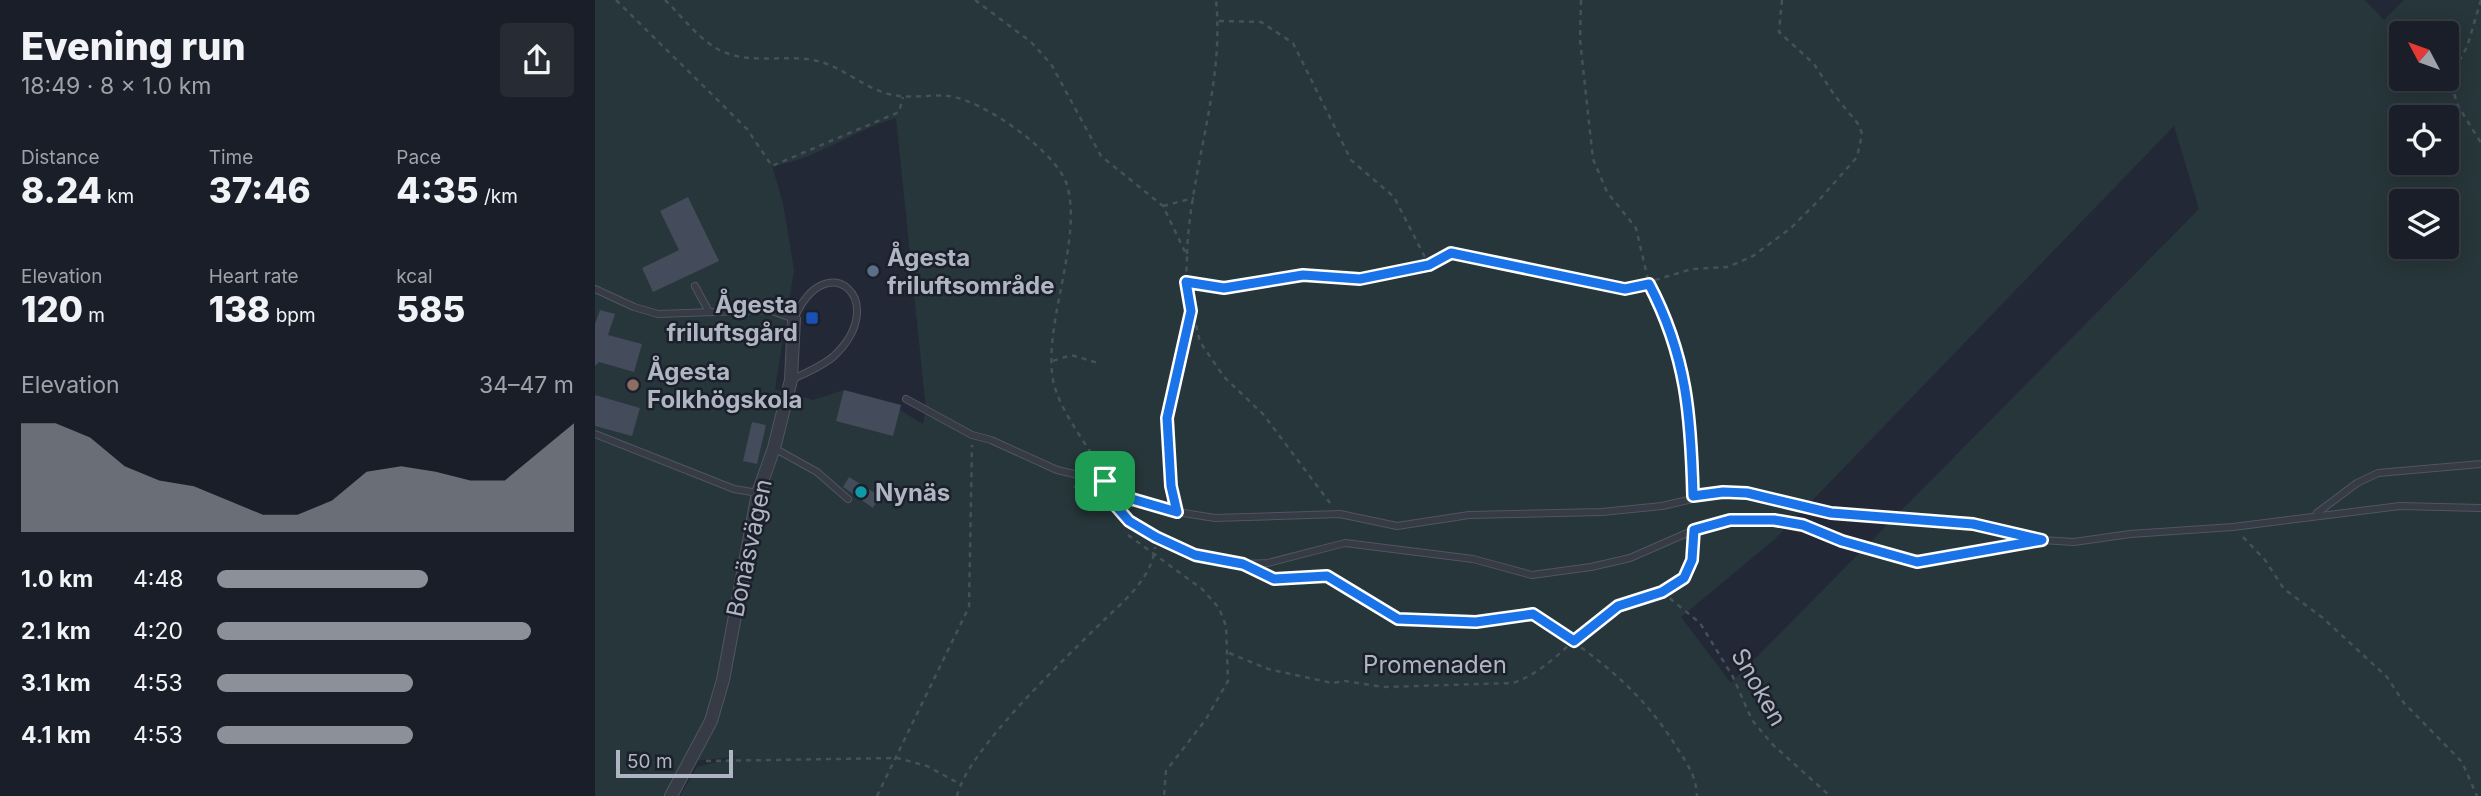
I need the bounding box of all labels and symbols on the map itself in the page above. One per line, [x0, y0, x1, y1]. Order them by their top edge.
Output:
north arrow [2389, 21, 2459, 91]
place label: Ågesta friluftsområde [887, 241, 1055, 300]
marker: Ågesta friluftsområde [865, 263, 881, 279]
place label: Ågesta friluftsgård [666, 288, 798, 347]
marker: Ågesta friluftsgård [804, 310, 820, 326]
place label: Ågesta Folkhögskola [647, 355, 802, 414]
marker: Ågesta Folkhögskola [625, 377, 641, 393]
pin [1075, 451, 1135, 511]
street label: Bonäsvägen [720, 476, 778, 620]
place label: Nynäs [875, 478, 950, 507]
marker: Nynäs [853, 484, 869, 500]
street label: Snoken [1725, 643, 1793, 731]
street label: Promenaden [1363, 650, 1507, 679]
scale bar [616, 747, 733, 779]

